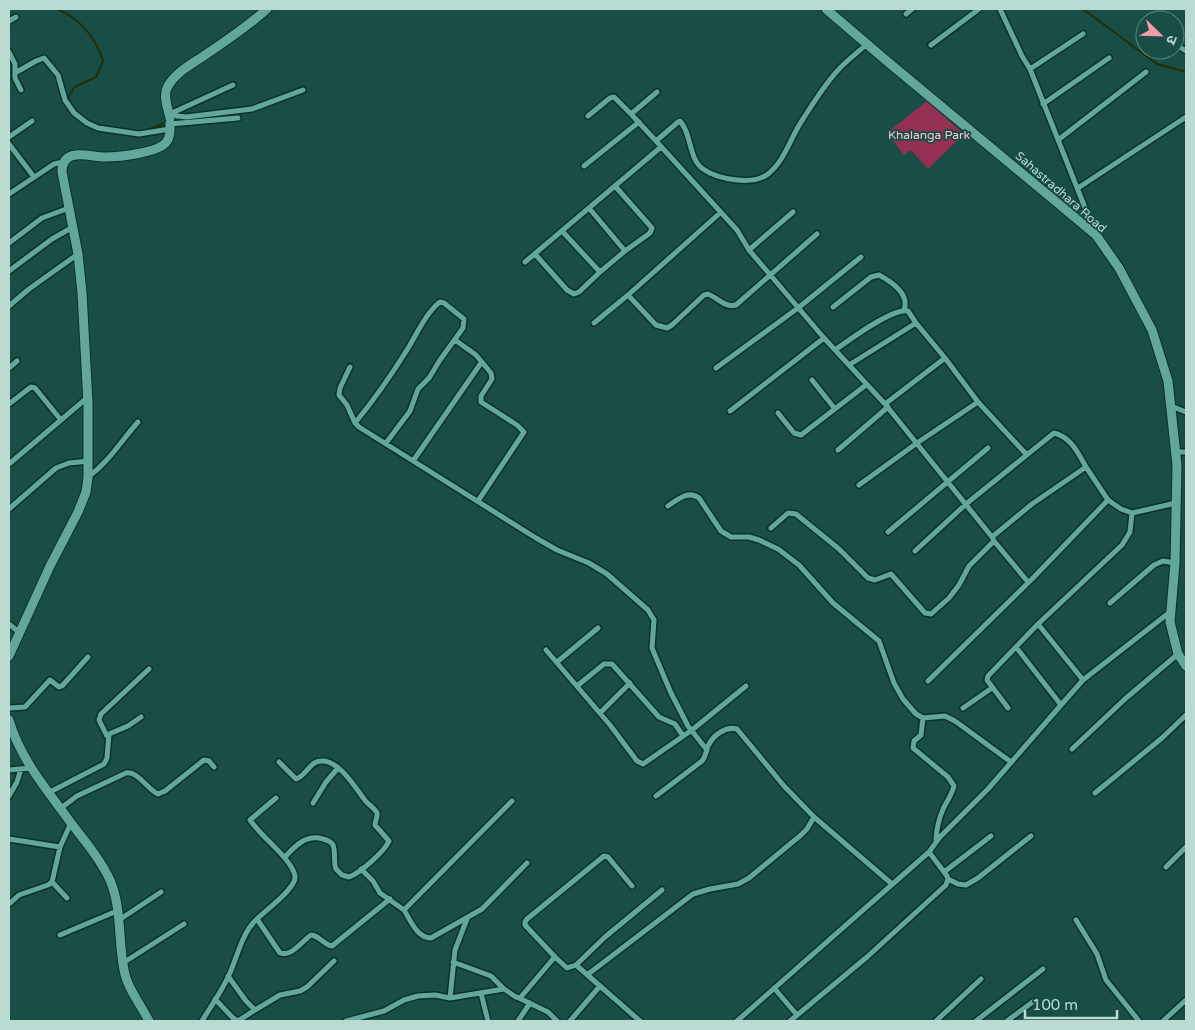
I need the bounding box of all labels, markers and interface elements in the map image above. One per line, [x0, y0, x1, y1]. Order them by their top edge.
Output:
north arrow [1135, 10, 1185, 60]
text: उ [1162, 33, 1181, 48]
park label: Khalanga Park [888, 128, 971, 142]
street label: Sahastradhara Road [1013, 149, 1109, 235]
scale bar [1025, 988, 1118, 1020]
text: 100 m [1032, 996, 1078, 1014]

